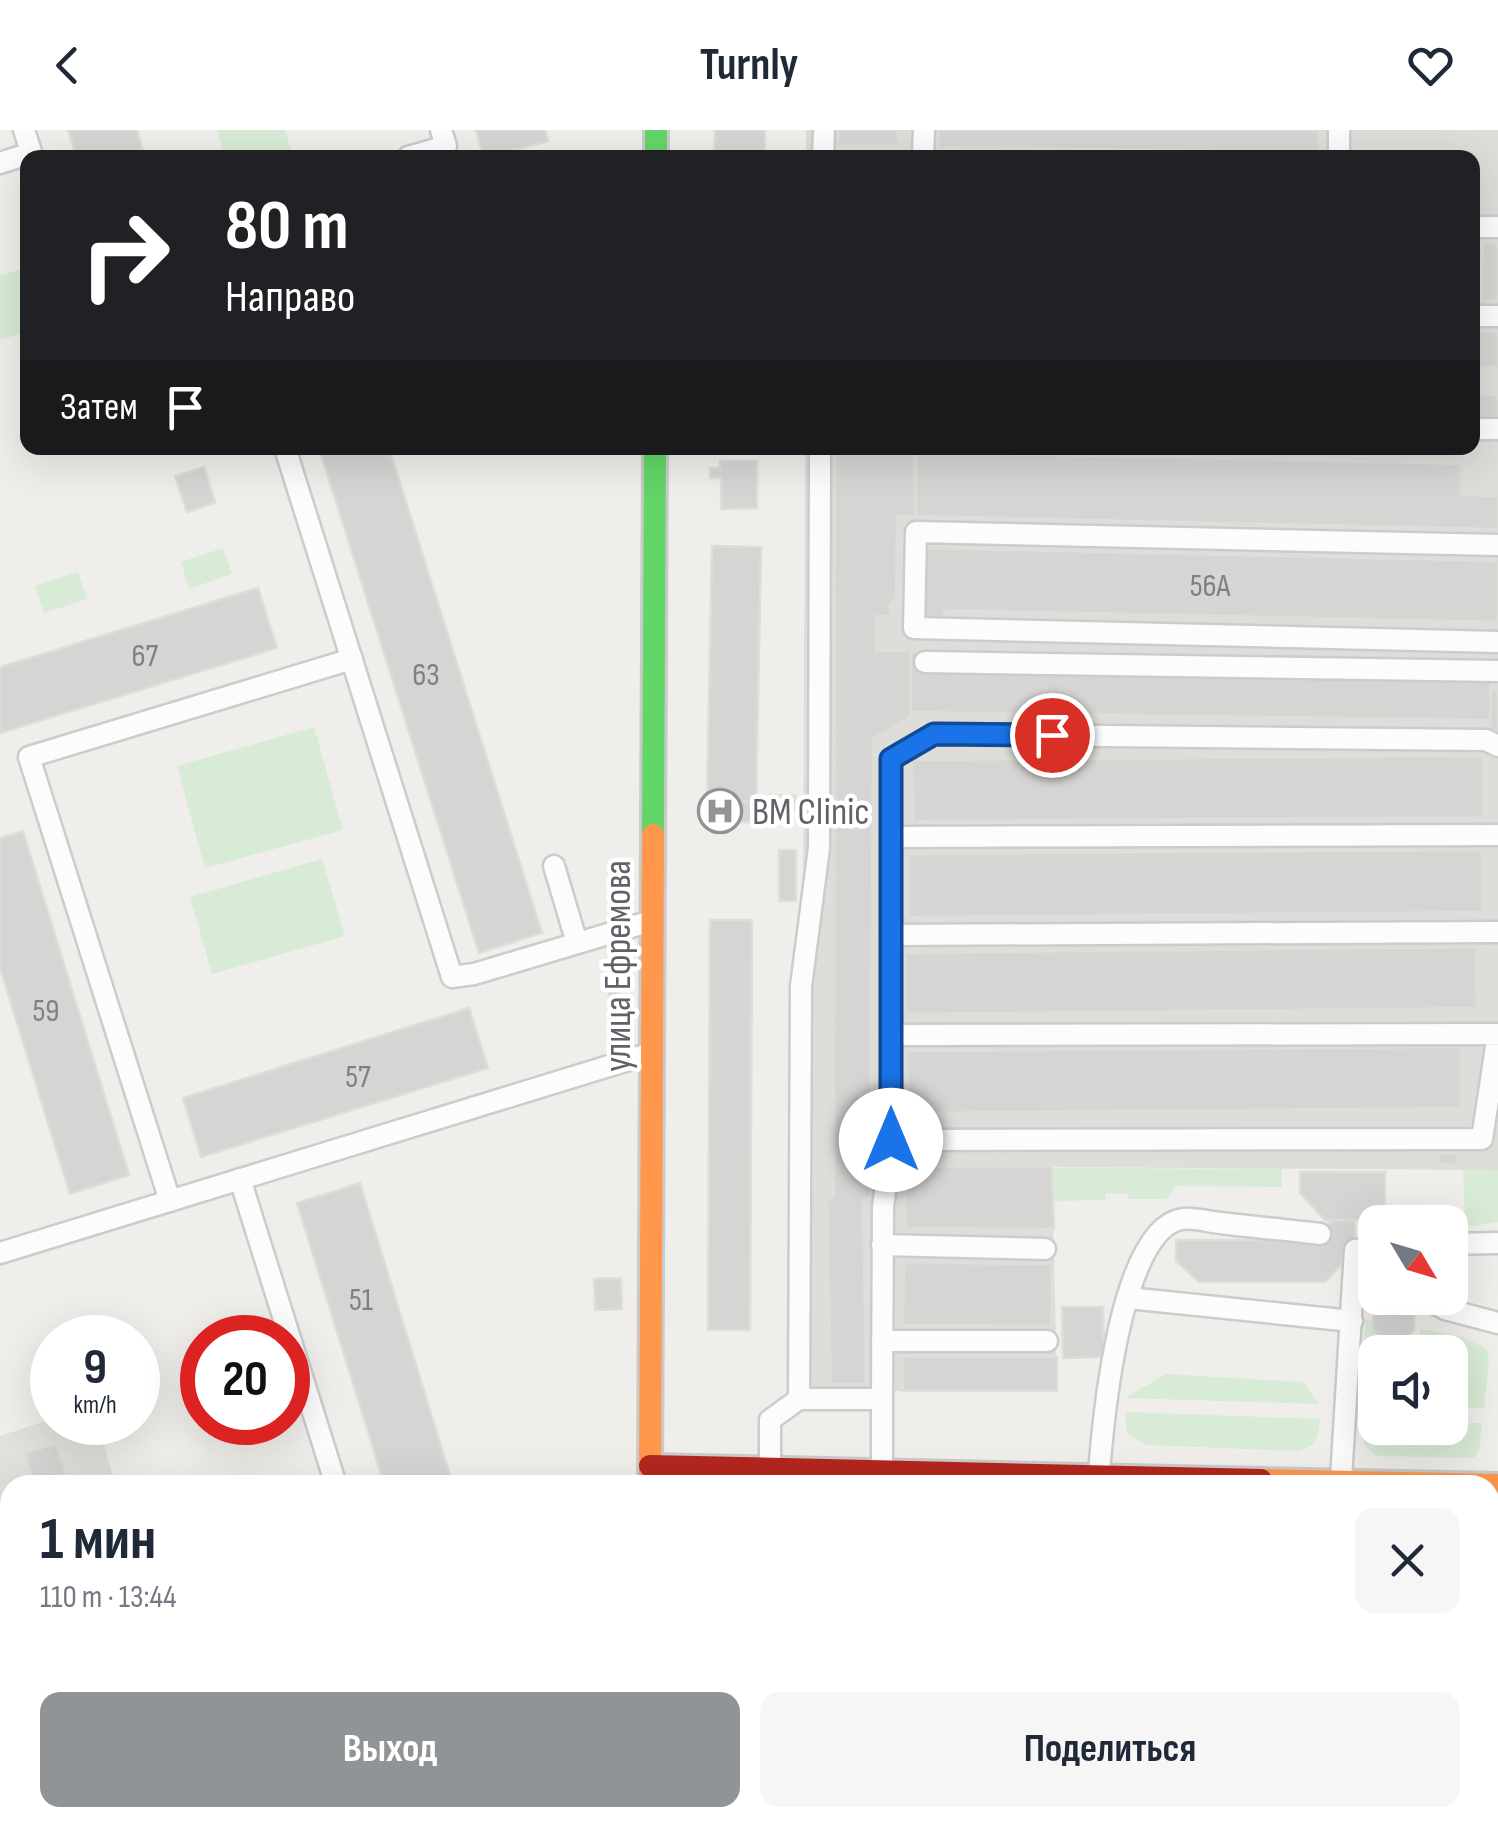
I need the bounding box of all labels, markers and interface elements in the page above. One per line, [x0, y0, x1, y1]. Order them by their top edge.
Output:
icon: back [40, 38, 95, 93]
text: Turnly [700, 38, 798, 93]
icon: heart [1403, 38, 1458, 93]
text: 80 m [225, 185, 349, 269]
icon: right [60, 190, 190, 320]
text: Направо [225, 270, 355, 325]
icon: arrive [158, 380, 213, 435]
text: Затем [60, 385, 138, 430]
house number: 56А [1190, 567, 1231, 606]
house number: 67 [132, 637, 159, 676]
house number: 63 [412, 656, 440, 695]
pin [1010, 693, 1095, 778]
icon: arrive [1025, 708, 1080, 763]
hospital icon: BM Clinic [697, 788, 743, 834]
place label: BM Clinic [752, 790, 869, 835]
street label: улица Ефремова [596, 860, 641, 1072]
house number: 59 [32, 992, 60, 1031]
house number: 57 [345, 1058, 371, 1097]
position arrow [839, 1088, 943, 1192]
north arrow [1358, 1205, 1468, 1315]
map controls [1358, 1205, 1468, 1445]
house number: 51 [349, 1281, 373, 1320]
speed limit sign: 20 [180, 1315, 310, 1445]
button: sound [1358, 1335, 1468, 1445]
text: 9 [83, 1338, 107, 1398]
text: km/h [73, 1390, 117, 1421]
text: 1 мин [40, 1504, 156, 1576]
button: close [1355, 1508, 1460, 1613]
text: 110 m · 13:44 [40, 1578, 176, 1617]
button: Выход [40, 1692, 740, 1807]
button: Поделиться [760, 1692, 1460, 1807]

